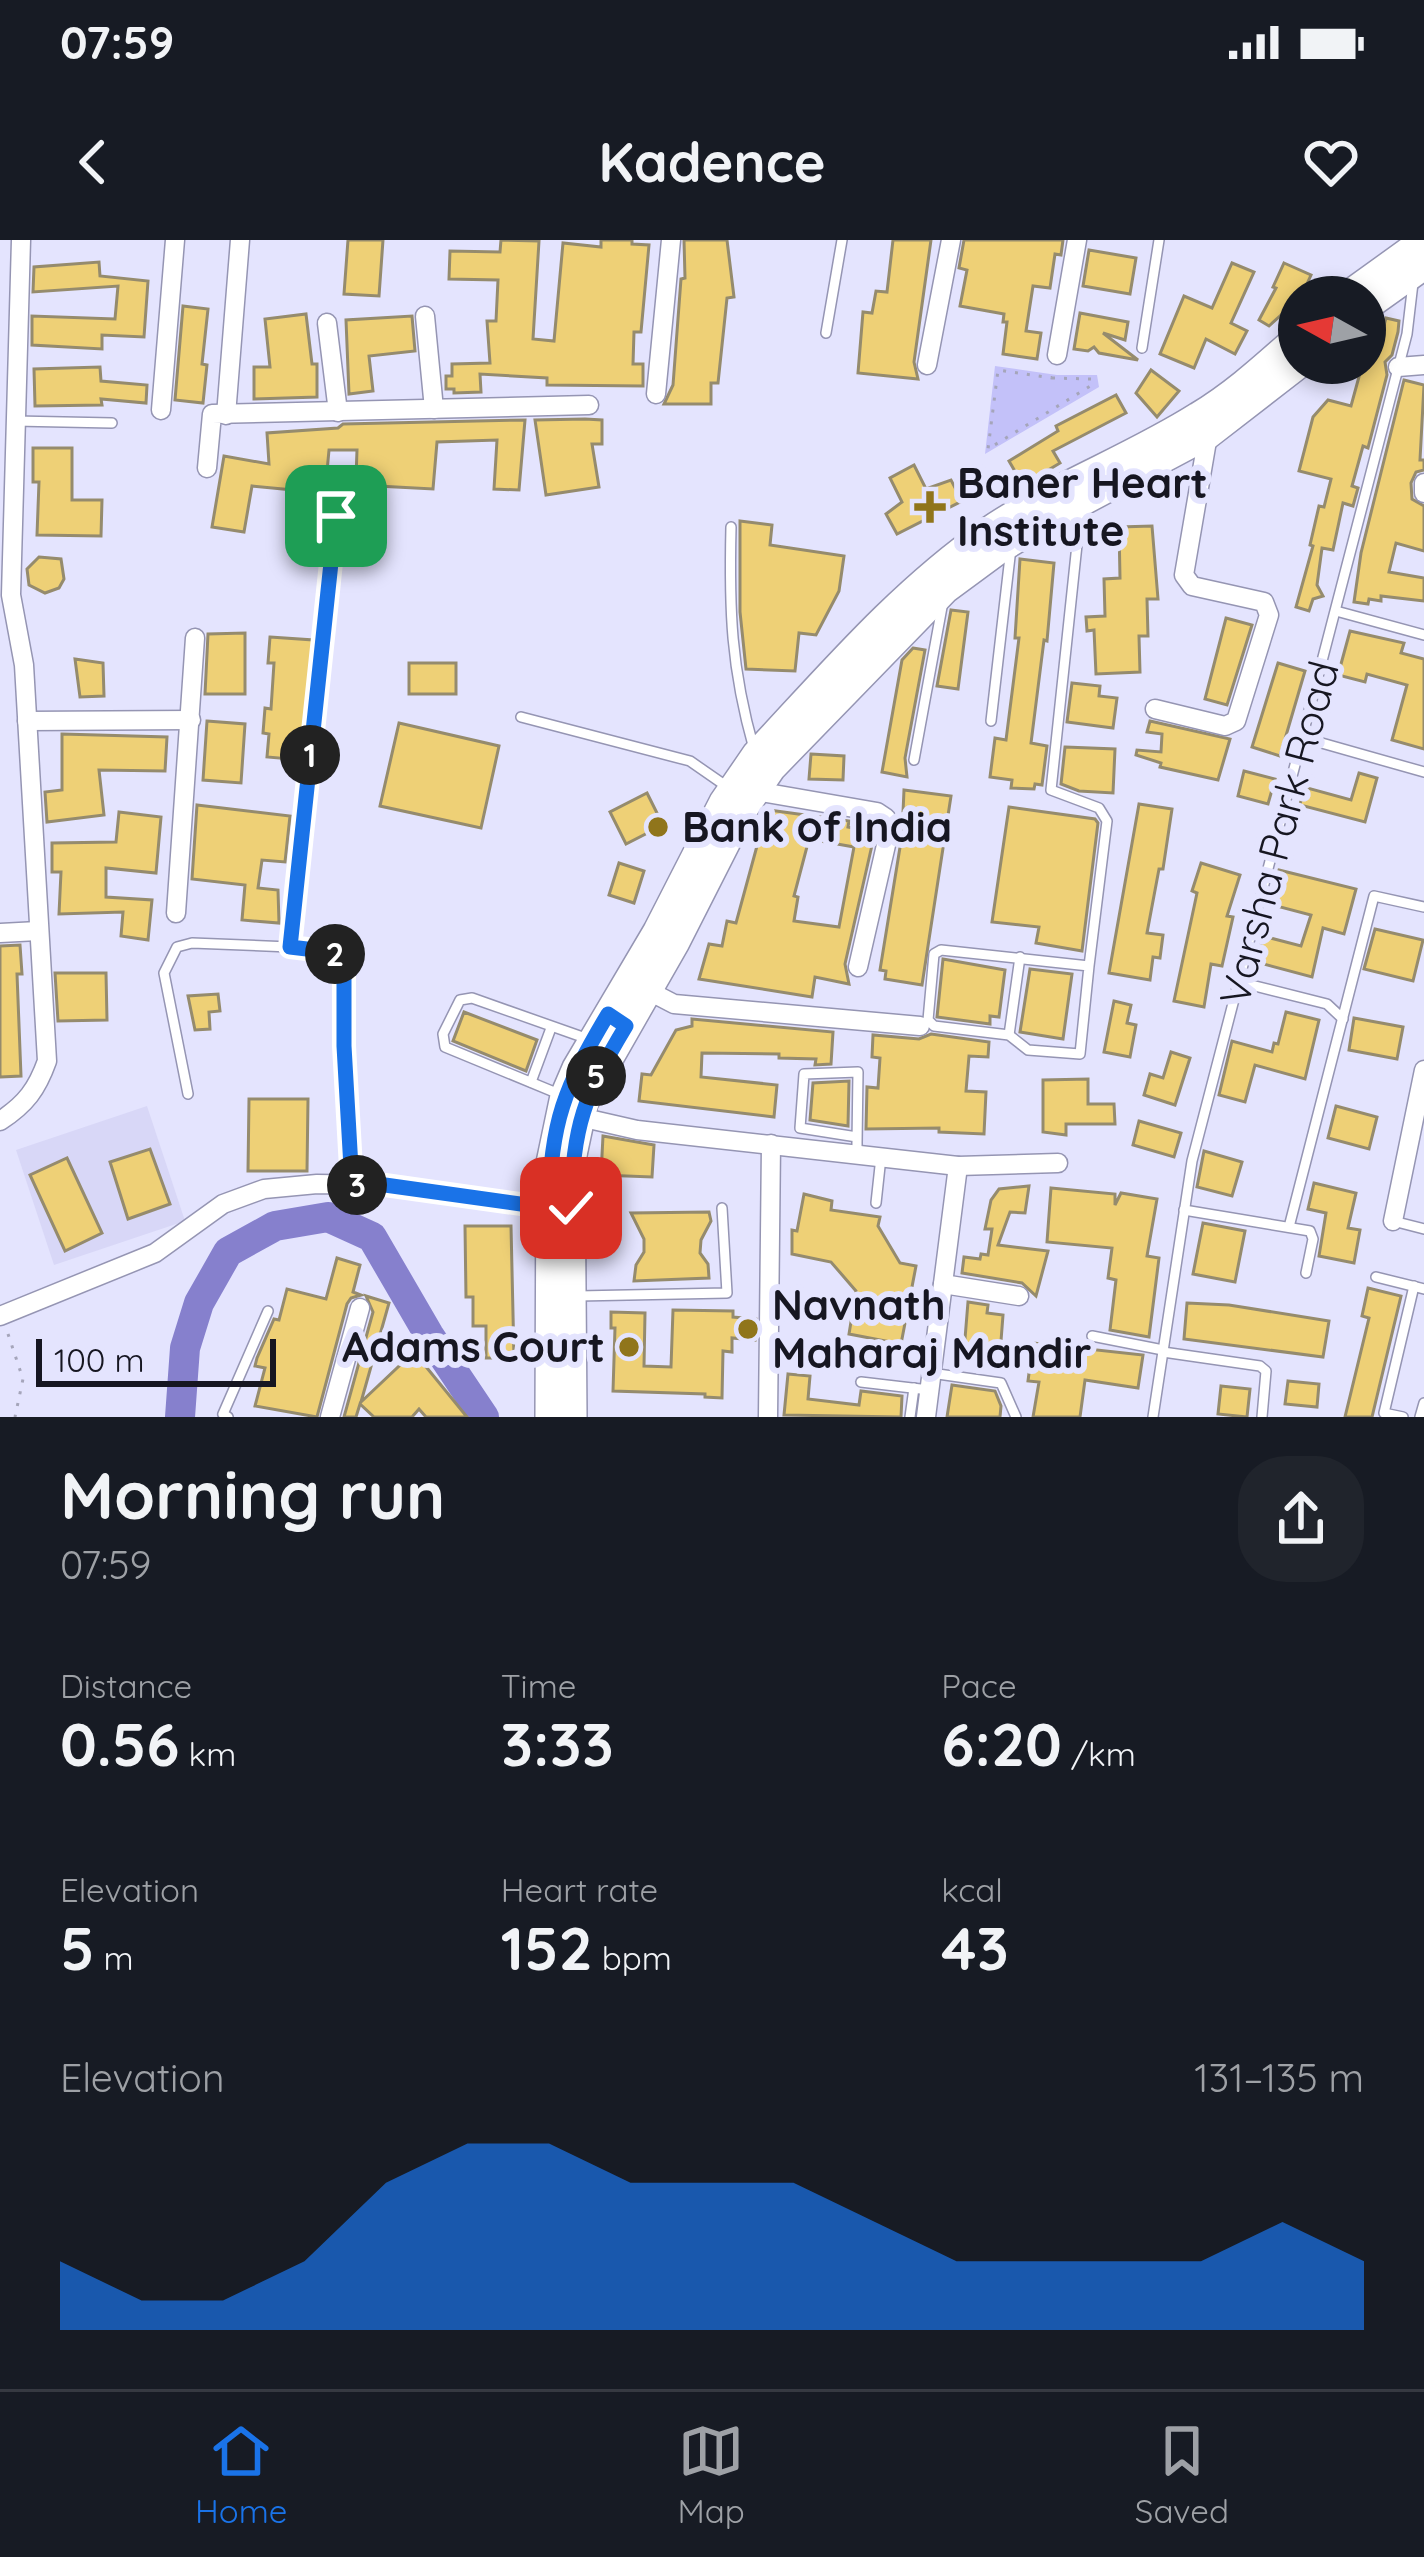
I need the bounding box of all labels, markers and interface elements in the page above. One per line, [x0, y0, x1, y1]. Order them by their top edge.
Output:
text: 07:59 [60, 14, 174, 70]
text: Kadence [598, 128, 826, 196]
icon: back [60, 129, 126, 195]
icon: heart [1298, 129, 1364, 195]
north arrow [1278, 276, 1386, 384]
map controls [1278, 276, 1386, 384]
place label: Baner Heart Institute [957, 456, 1208, 557]
pin [285, 465, 387, 567]
icon: arrive [303, 483, 369, 549]
marker: Baner Heart Institute [914, 491, 946, 523]
street label: Varsha Park Road [1207, 655, 1350, 1011]
pin: 1 [280, 725, 340, 785]
text: 1 [304, 734, 316, 775]
place label: Bank of India [682, 800, 952, 853]
marker: Bank of India [645, 814, 671, 840]
pin: 2 [305, 924, 365, 984]
text: 2 [326, 933, 344, 974]
pin: 5 [566, 1046, 626, 1106]
text: 5 [586, 1055, 606, 1096]
pin: 3 [327, 1155, 387, 1215]
pin [520, 1157, 622, 1259]
text: 3 [348, 1164, 366, 1205]
icon: check [538, 1175, 604, 1241]
place label: Navnath Maharaj Mandir [772, 1278, 1092, 1379]
marker: Navnath Maharaj Mandir [735, 1316, 761, 1342]
place label: Adams Court [342, 1320, 605, 1373]
scale bar [36, 1333, 276, 1386]
marker: Adams Court [616, 1334, 642, 1360]
text: 100 m [54, 1339, 145, 1380]
text: Morning run [60, 1453, 445, 1536]
button: share [1238, 1456, 1364, 1582]
text: 07:59 [60, 1540, 151, 1589]
text: Distance [60, 1665, 192, 1706]
text: Time [501, 1665, 576, 1706]
text: Pace [941, 1665, 1017, 1706]
text: 0.56 [60, 1706, 180, 1781]
text: 3:33 [501, 1706, 614, 1781]
text: 6:20 [941, 1706, 1062, 1781]
text: km [180, 1733, 236, 1774]
text: /km [1062, 1733, 1136, 1774]
text: Elevation [60, 1869, 199, 1910]
text: Heart rate [501, 1869, 658, 1910]
text: kcal [941, 1869, 1003, 1910]
text: 5 [60, 1910, 95, 1985]
text: 152 [501, 1910, 593, 1985]
text: 43 [941, 1910, 1009, 1985]
text: m [95, 1937, 134, 1978]
text: bpm [593, 1937, 672, 1978]
text: Elevation [60, 2053, 224, 2102]
text: 131–135 m [1194, 2053, 1364, 2102]
tab: Home [195, 2418, 287, 2531]
tab: Map [678, 2418, 745, 2531]
tab: Saved [1135, 2418, 1229, 2531]

